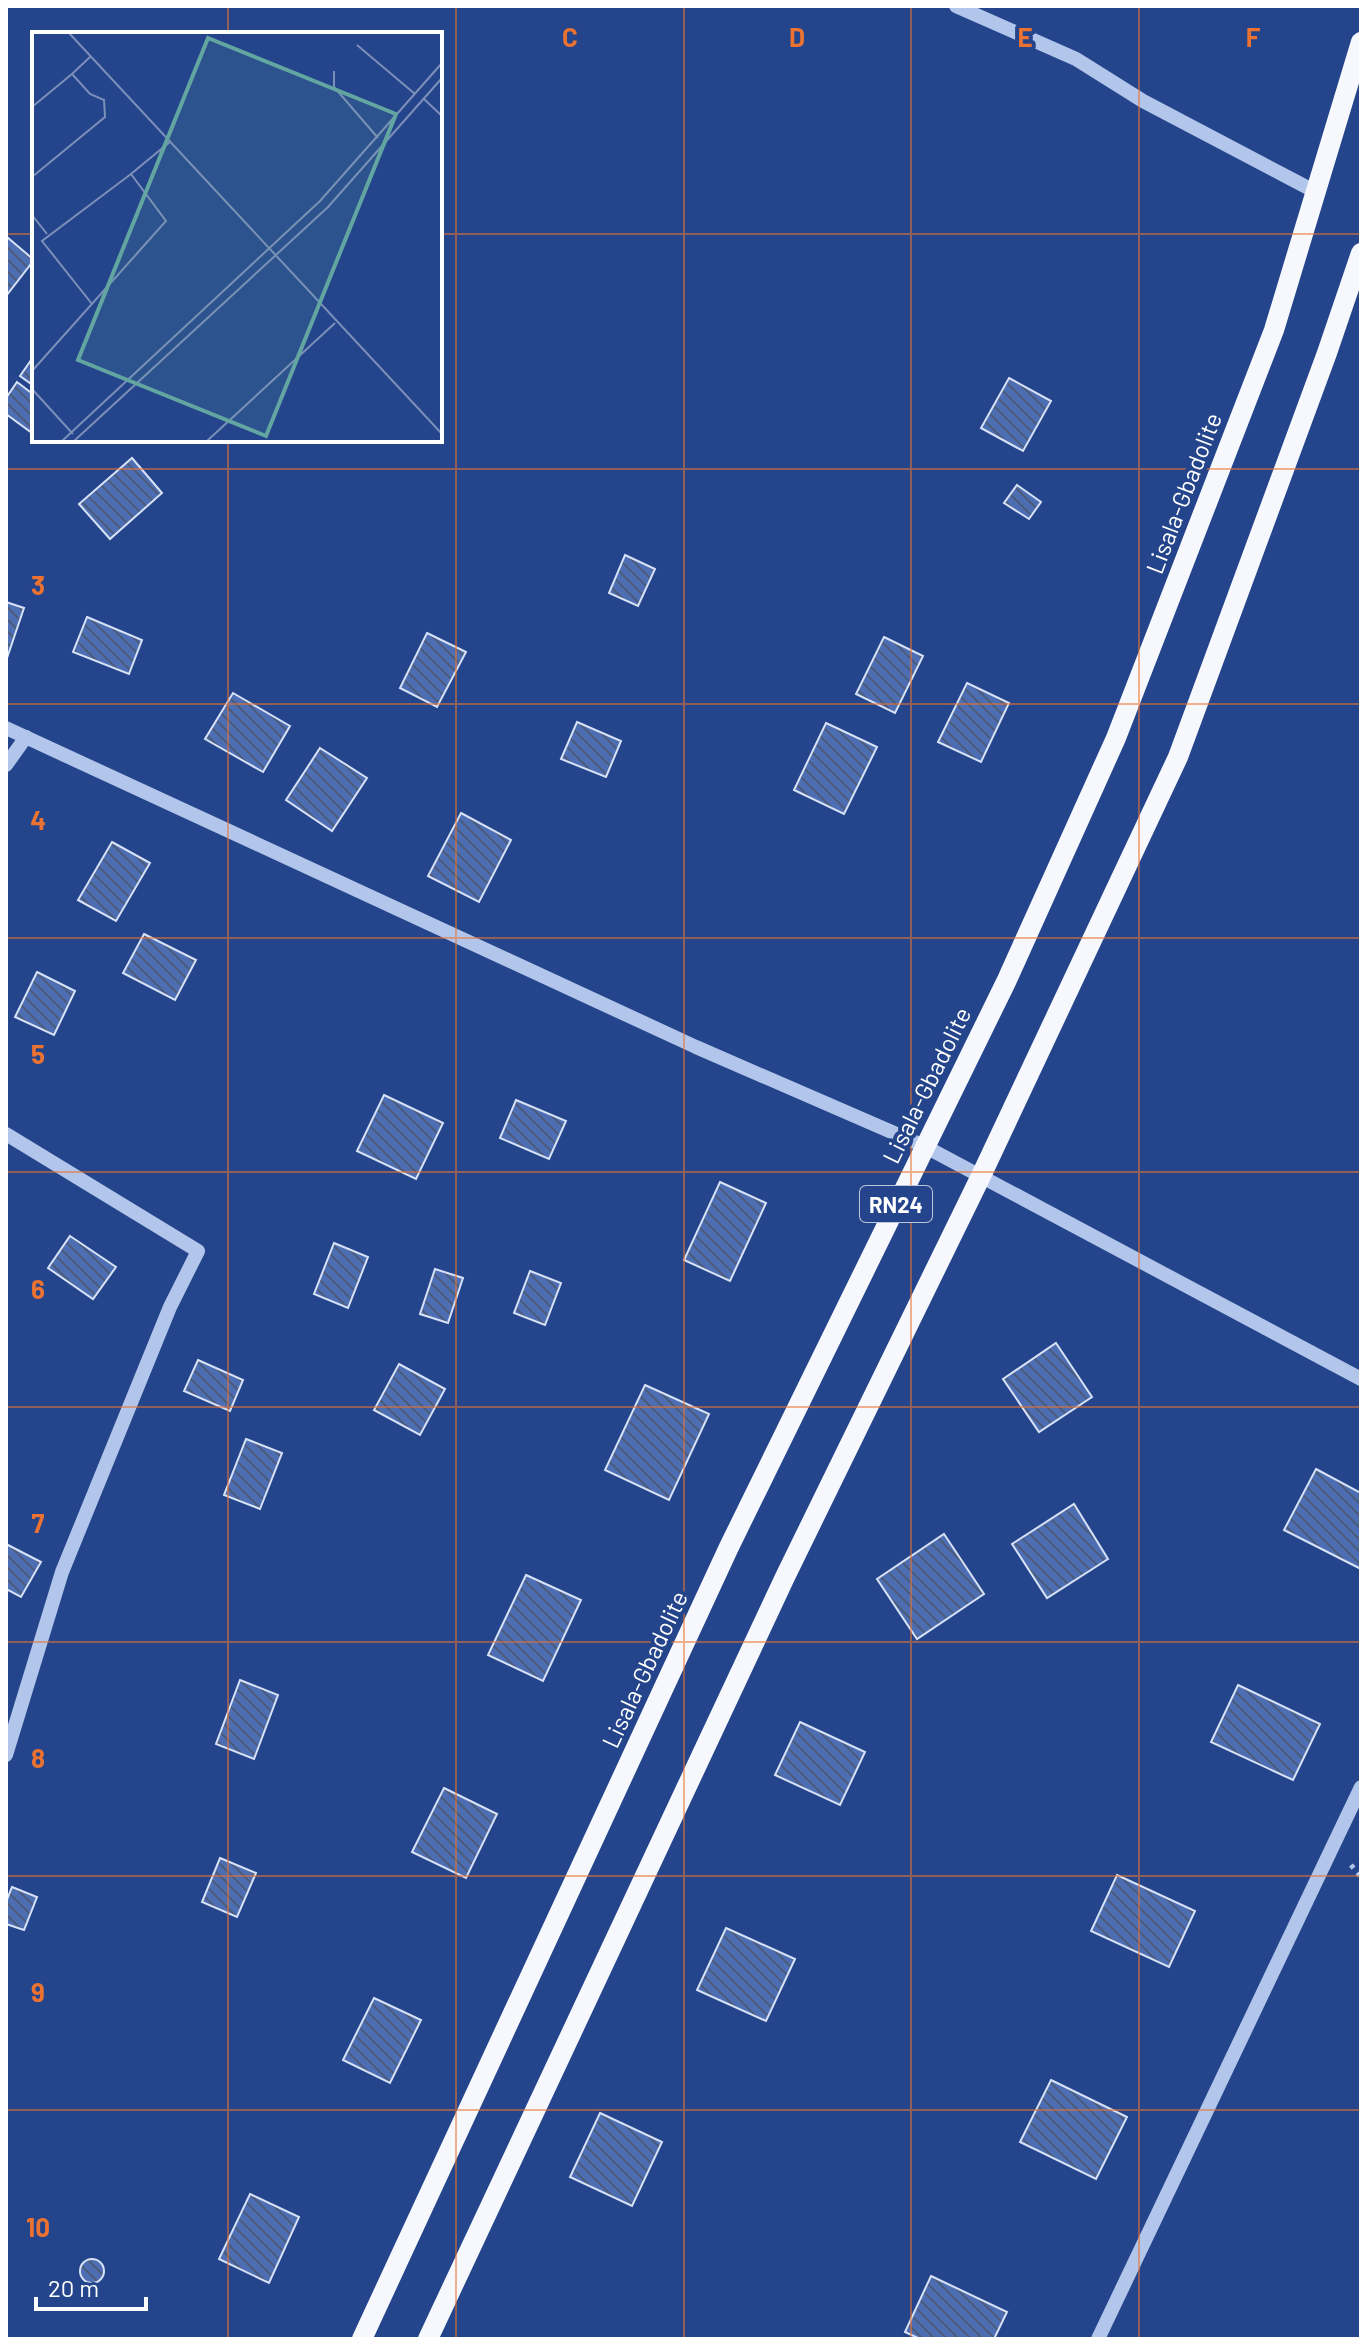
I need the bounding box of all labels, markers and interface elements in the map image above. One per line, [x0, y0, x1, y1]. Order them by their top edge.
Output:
text: C [562, 21, 578, 52]
text: D [789, 21, 805, 52]
text: E [1017, 21, 1033, 52]
text: F [1246, 21, 1261, 52]
inset map [32, 32, 442, 442]
street label: Lisala-Gbadolite [1139, 409, 1227, 577]
text: 3 [31, 569, 45, 600]
text: 4 [30, 804, 46, 835]
street label: Lisala-Gbadolite [876, 1002, 976, 1168]
text: 5 [31, 1038, 45, 1069]
road number: RN24 [860, 1186, 932, 1222]
text: 6 [31, 1273, 45, 1304]
text: 7 [32, 1507, 45, 1538]
street label: Lisala-Gbadolite [595, 1586, 693, 1752]
text: 8 [31, 1742, 45, 1773]
text: 9 [31, 1976, 45, 2007]
text: 10 [26, 2211, 50, 2242]
scale bar [36, 2261, 146, 2311]
text: 20 m [48, 2273, 99, 2302]

